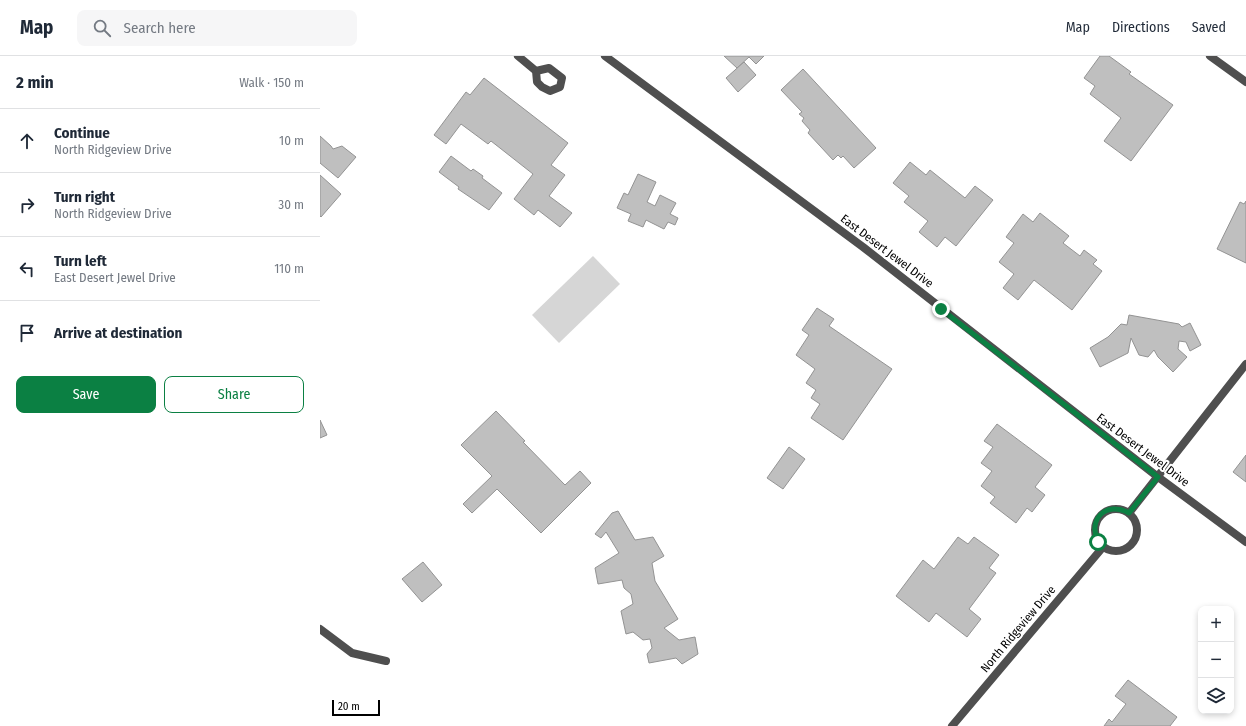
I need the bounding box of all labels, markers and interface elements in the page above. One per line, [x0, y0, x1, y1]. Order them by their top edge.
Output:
search box [77, 10, 357, 46]
text: Map [20, 16, 53, 39]
icon: search [91, 17, 113, 39]
text: Search here [123, 19, 196, 37]
text: Map [1066, 19, 1090, 36]
text: Directions [1112, 19, 1170, 36]
text: Saved [1192, 19, 1226, 36]
text: 2 min [16, 72, 54, 93]
text: Walk · 150 m [239, 75, 304, 90]
text: Continue [54, 124, 110, 142]
icon: ahead [16, 130, 38, 152]
text: 10 m [279, 133, 304, 148]
text: North Ridgeview Drive [54, 142, 172, 157]
text: Turn right [54, 188, 115, 206]
icon: right [16, 194, 38, 216]
text: 30 m [278, 197, 304, 212]
text: North Ridgeview Drive [54, 206, 172, 221]
street label: East Desert Jewel Drive [838, 212, 936, 290]
text: Turn left [54, 252, 107, 270]
icon: left [16, 258, 38, 280]
text: 110 m [274, 261, 304, 276]
text: East Desert Jewel Drive [54, 270, 176, 285]
route end [932, 300, 950, 318]
icon: arrive [16, 322, 38, 344]
text: Arrive at destination [54, 324, 182, 342]
button: Save [16, 376, 156, 413]
button: Share [164, 376, 304, 413]
street label: East Desert Jewel Drive [1094, 411, 1192, 489]
route start [1089, 533, 1107, 551]
street label: North Ridgeview Drive [978, 583, 1058, 675]
map controls [1198, 606, 1234, 714]
button: + [1198, 606, 1234, 642]
button: − [1198, 642, 1234, 678]
button: layers [1198, 678, 1234, 714]
scale bar [332, 698, 380, 717]
text: 20 m [338, 700, 360, 713]

